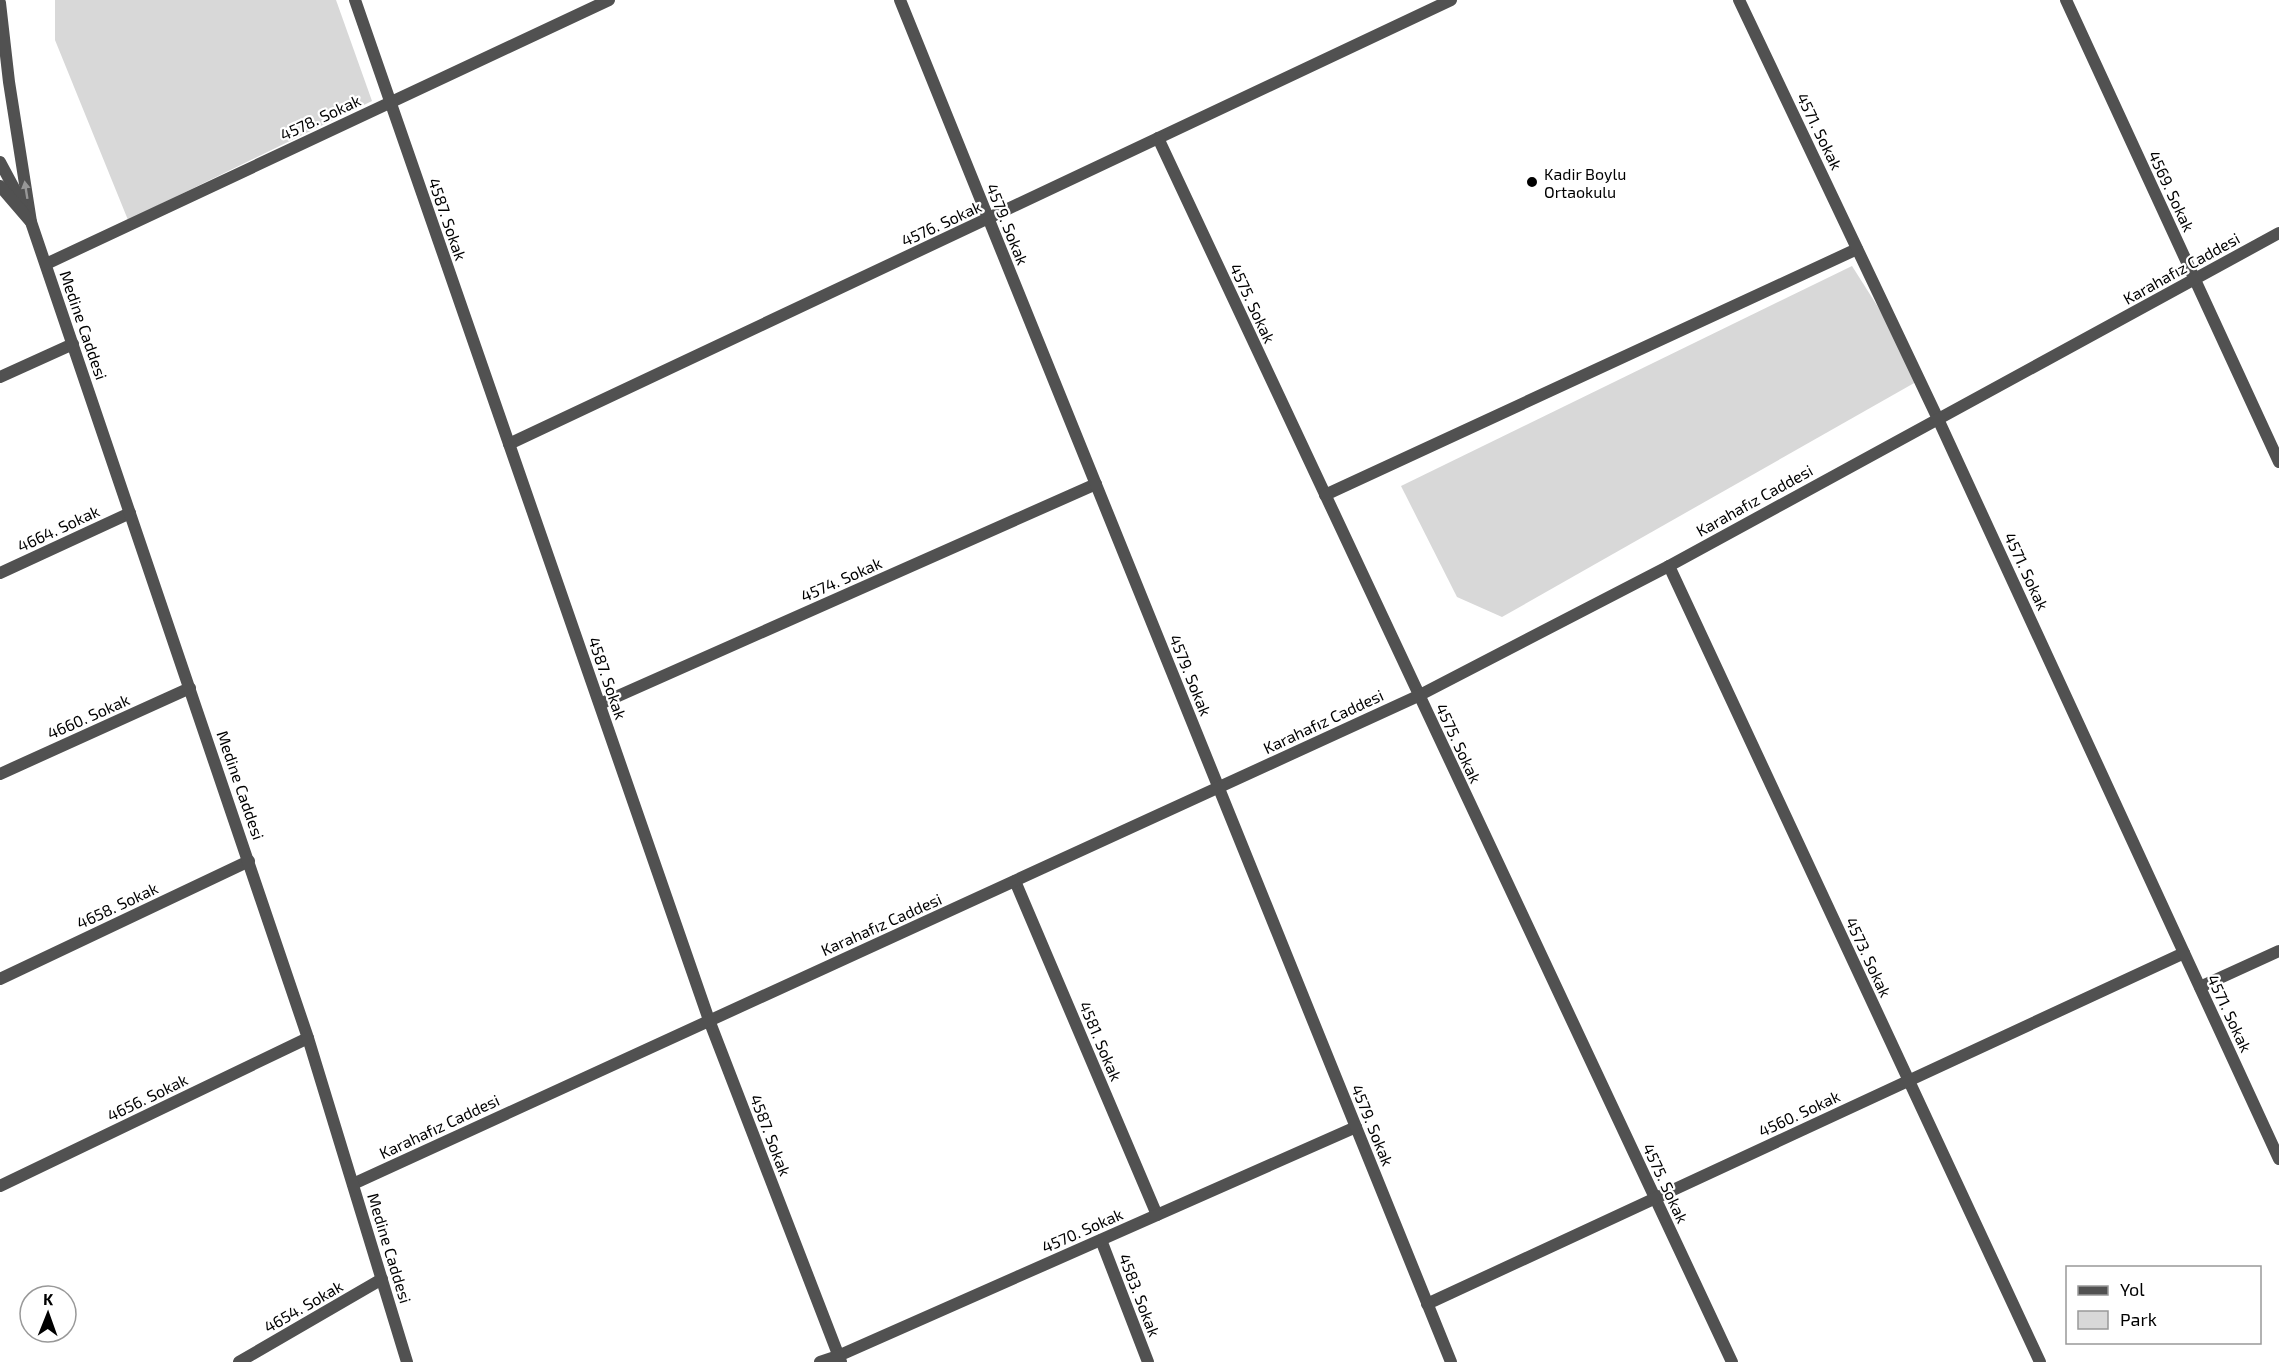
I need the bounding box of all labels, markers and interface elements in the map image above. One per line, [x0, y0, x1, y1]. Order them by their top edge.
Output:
street label: 4571. Sokak [1793, 89, 1847, 173]
street label: 4578. Sokak [277, 90, 363, 144]
street label: 4569. Sokak [2145, 148, 2199, 234]
place label: Kadir Boylu Ortaokulu [1544, 164, 1626, 201]
street label: 4587. Sokak [425, 175, 471, 263]
marker: Kadir Boylu Ortaokulu [1525, 175, 1539, 189]
one-way arrow [22, 180, 31, 199]
street label: 4579. Sokak [983, 181, 1033, 267]
street label: 4576. Sokak [898, 196, 984, 250]
street label: Karahafız Caddesi [2119, 228, 2243, 308]
street label: 4575. Sokak [1226, 260, 1280, 346]
street label: Medine Caddesi [56, 268, 112, 382]
street label: Karahafız Caddesi [1692, 460, 1816, 540]
street label: 4664. Sokak [14, 501, 102, 555]
street label: 4571. Sokak [2001, 529, 2053, 613]
street label: 4574. Sokak [797, 553, 885, 605]
street label: 4579. Sokak [1166, 632, 1216, 718]
street label: 4587. Sokak [585, 634, 631, 722]
street label: Karahafız Caddesi [1260, 685, 1386, 757]
street label: 4660. Sokak [44, 689, 132, 743]
street label: 4575. Sokak [1432, 700, 1486, 786]
street label: Medine Caddesi [213, 728, 269, 842]
street label: 4658. Sokak [73, 878, 161, 932]
street label: Karahafız Caddesi [818, 889, 944, 959]
street label: 4573. Sokak [1842, 914, 1896, 1000]
street label: 4571. Sokak [2204, 971, 2256, 1055]
street label: 4581. Sokak [1076, 998, 1126, 1084]
street label: 4656. Sokak [104, 1069, 190, 1125]
street label: 4579. Sokak [1348, 1082, 1398, 1168]
street label: 4560. Sokak [1755, 1086, 1843, 1140]
street label: Karahafız Caddesi [376, 1090, 502, 1162]
street label: 4587. Sokak [747, 1091, 795, 1179]
street label: 4575. Sokak [1639, 1140, 1693, 1226]
street label: Medine Caddesi [364, 1191, 416, 1305]
street label: 4570. Sokak [1039, 1204, 1125, 1256]
street label: 4583. Sokak [1115, 1251, 1165, 1339]
legend [2066, 1266, 2261, 1344]
street label: 4654. Sokak [260, 1276, 346, 1336]
text: Yol [2120, 1278, 2145, 1300]
north arrow [18, 1284, 78, 1344]
text: K [43, 1289, 54, 1308]
text: Park [2120, 1308, 2157, 1330]

